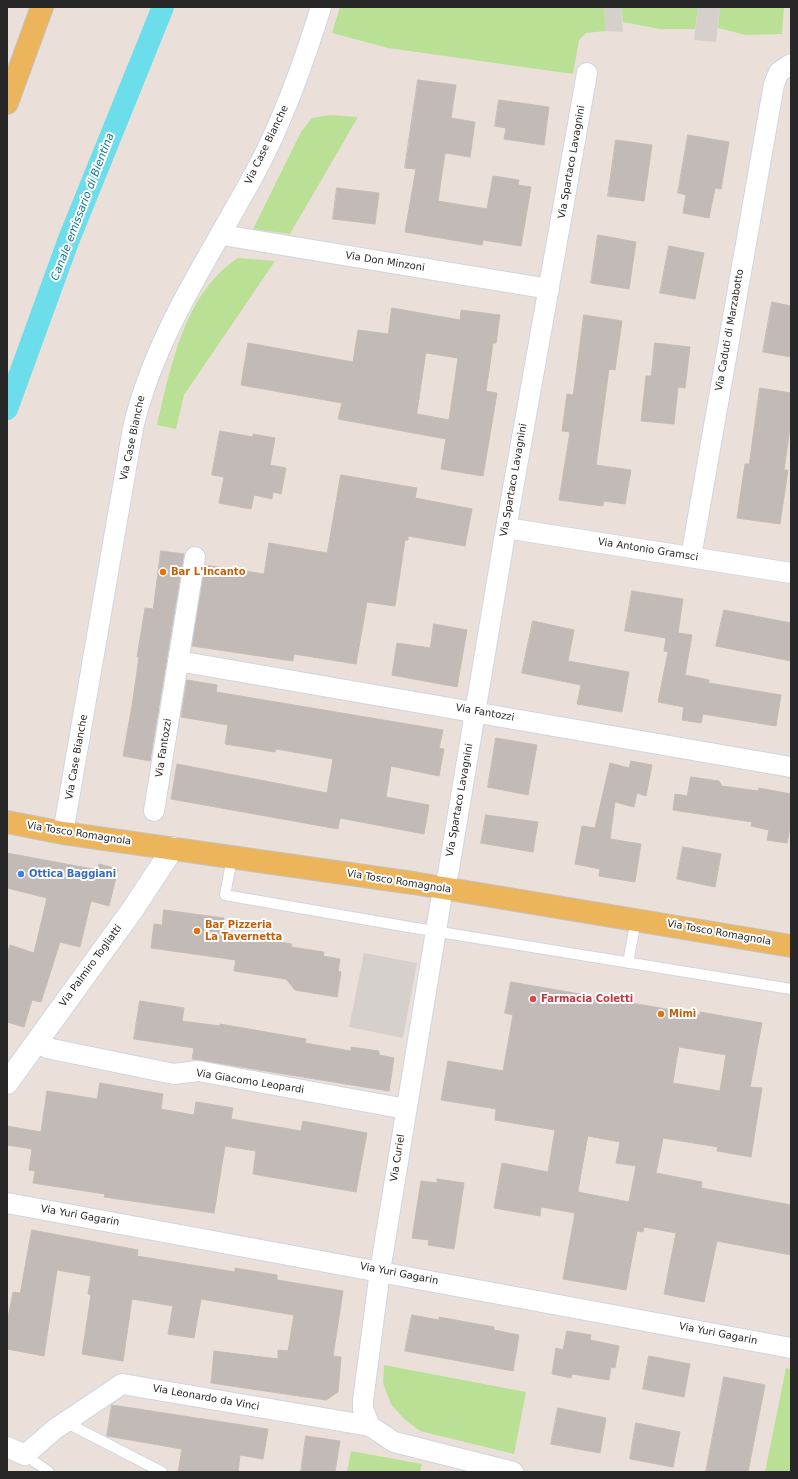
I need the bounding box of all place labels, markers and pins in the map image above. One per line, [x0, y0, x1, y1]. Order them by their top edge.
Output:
place label: Bar L'Incanto [171, 566, 246, 578]
marker: Bar L'Incanto [158, 567, 168, 577]
place label: Ottica Baggiani [29, 868, 116, 880]
marker: Ottica Baggiani [16, 869, 26, 879]
place label: Bar Pizzeria La Tavernetta [205, 919, 282, 942]
marker: Bar Pizzeria La Tavernetta [192, 926, 202, 936]
place label: Farmacia Coletti [541, 993, 633, 1005]
marker: Farmacia Coletti [528, 994, 538, 1004]
place label: Mimì [669, 1008, 696, 1020]
marker: Mimì [656, 1009, 666, 1019]

